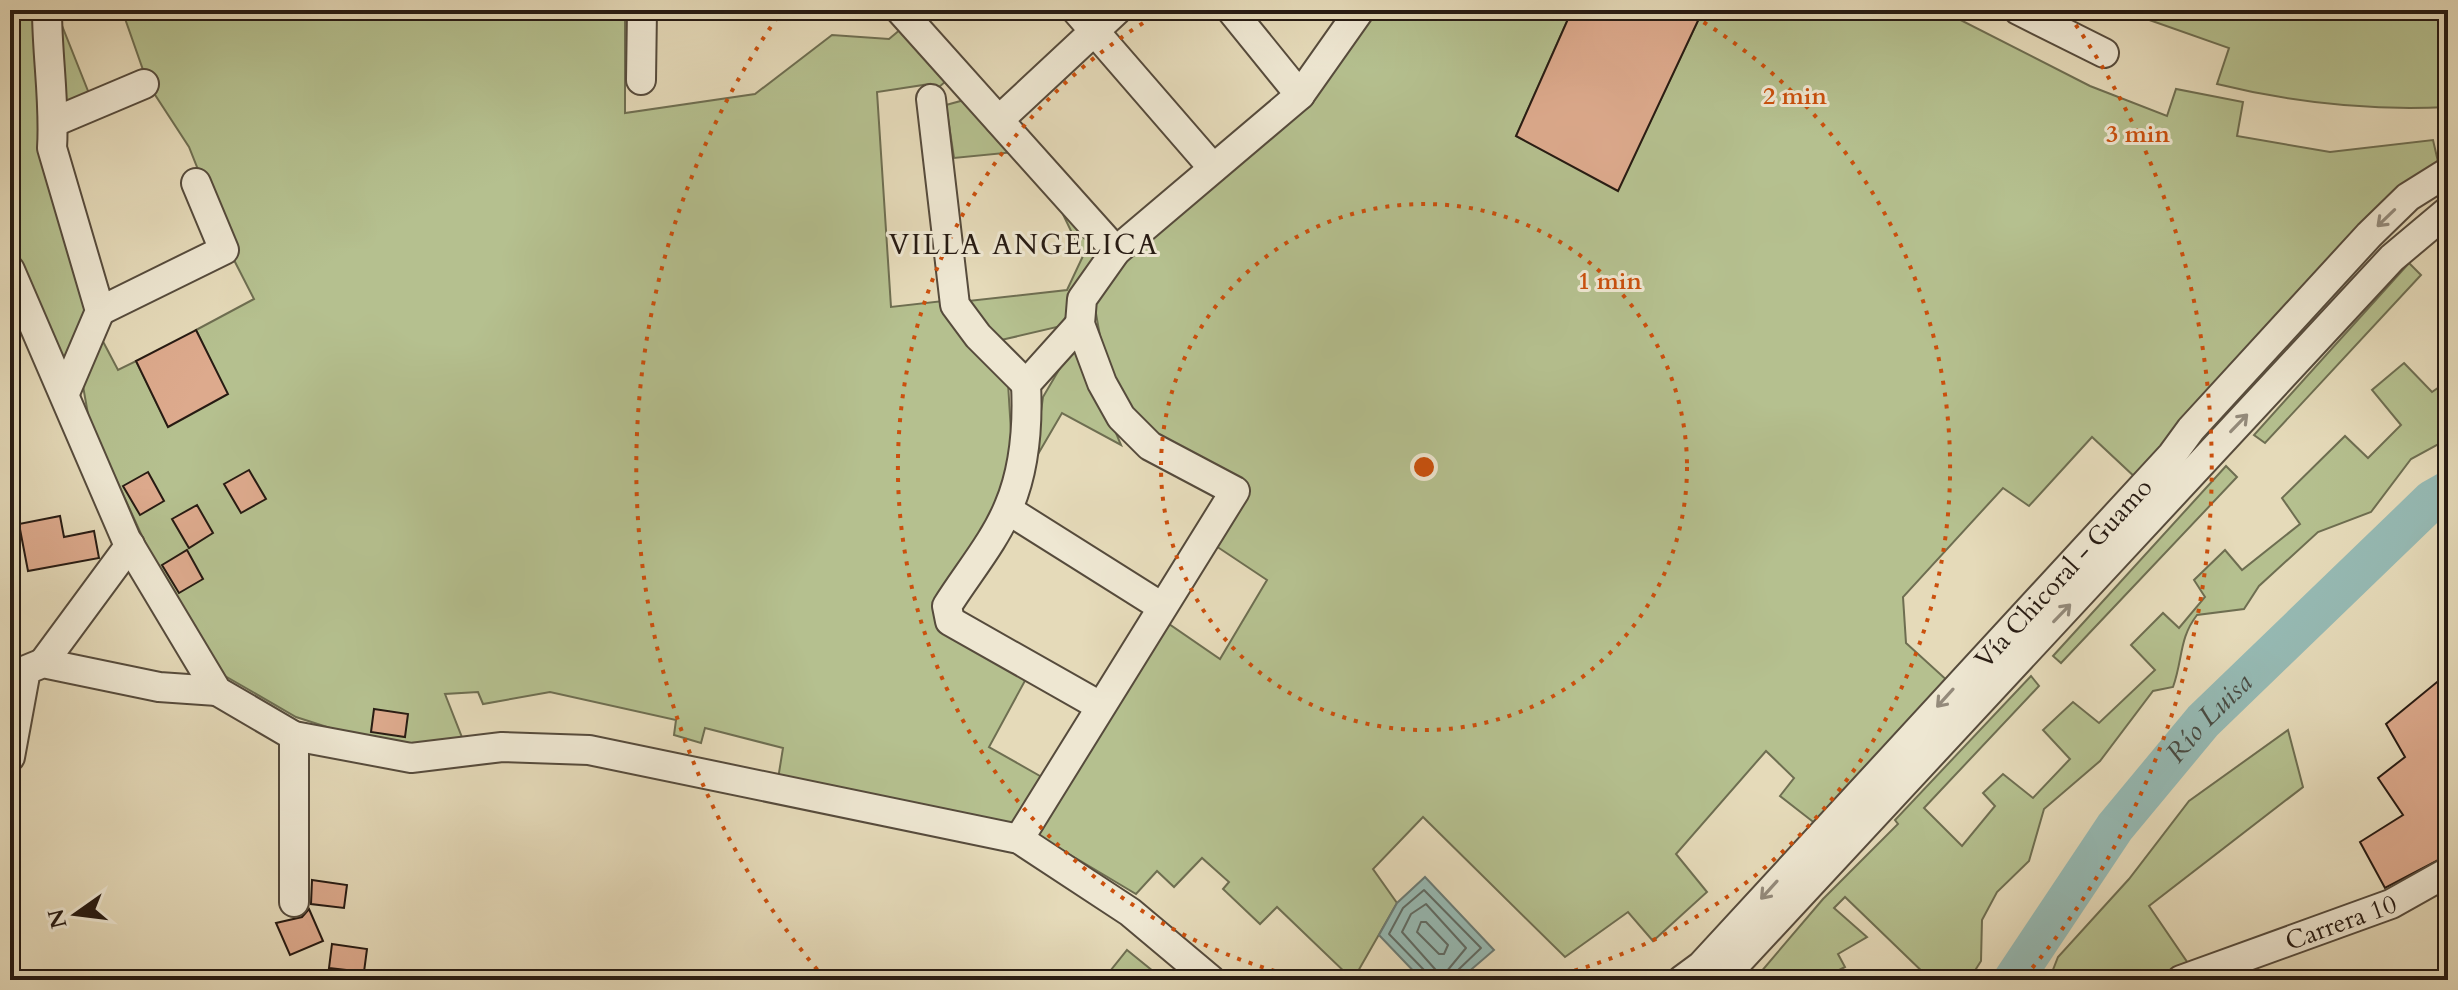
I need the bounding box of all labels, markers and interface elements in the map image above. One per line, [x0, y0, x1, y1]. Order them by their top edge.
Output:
text: 2 min [1763, 80, 1828, 113]
text: 3 min [2106, 118, 2171, 151]
one-way arrow [2376, 209, 2396, 228]
district label: VILLA ANGELICA [889, 226, 1159, 264]
text: 1 min [1578, 265, 1643, 298]
one-way arrow [2230, 413, 2249, 433]
centre of rings [1410, 453, 1438, 481]
street label: Vía Chicoral - Guamo [1967, 470, 2160, 676]
one-way arrow [2053, 603, 2072, 623]
water label: Río Luisa [2157, 664, 2261, 771]
one-way arrow [1935, 688, 1954, 708]
north arrow [36, 874, 116, 954]
one-way arrow [1761, 879, 1779, 899]
street label: Carrera 10 [2280, 886, 2401, 958]
text: N [41, 906, 74, 931]

